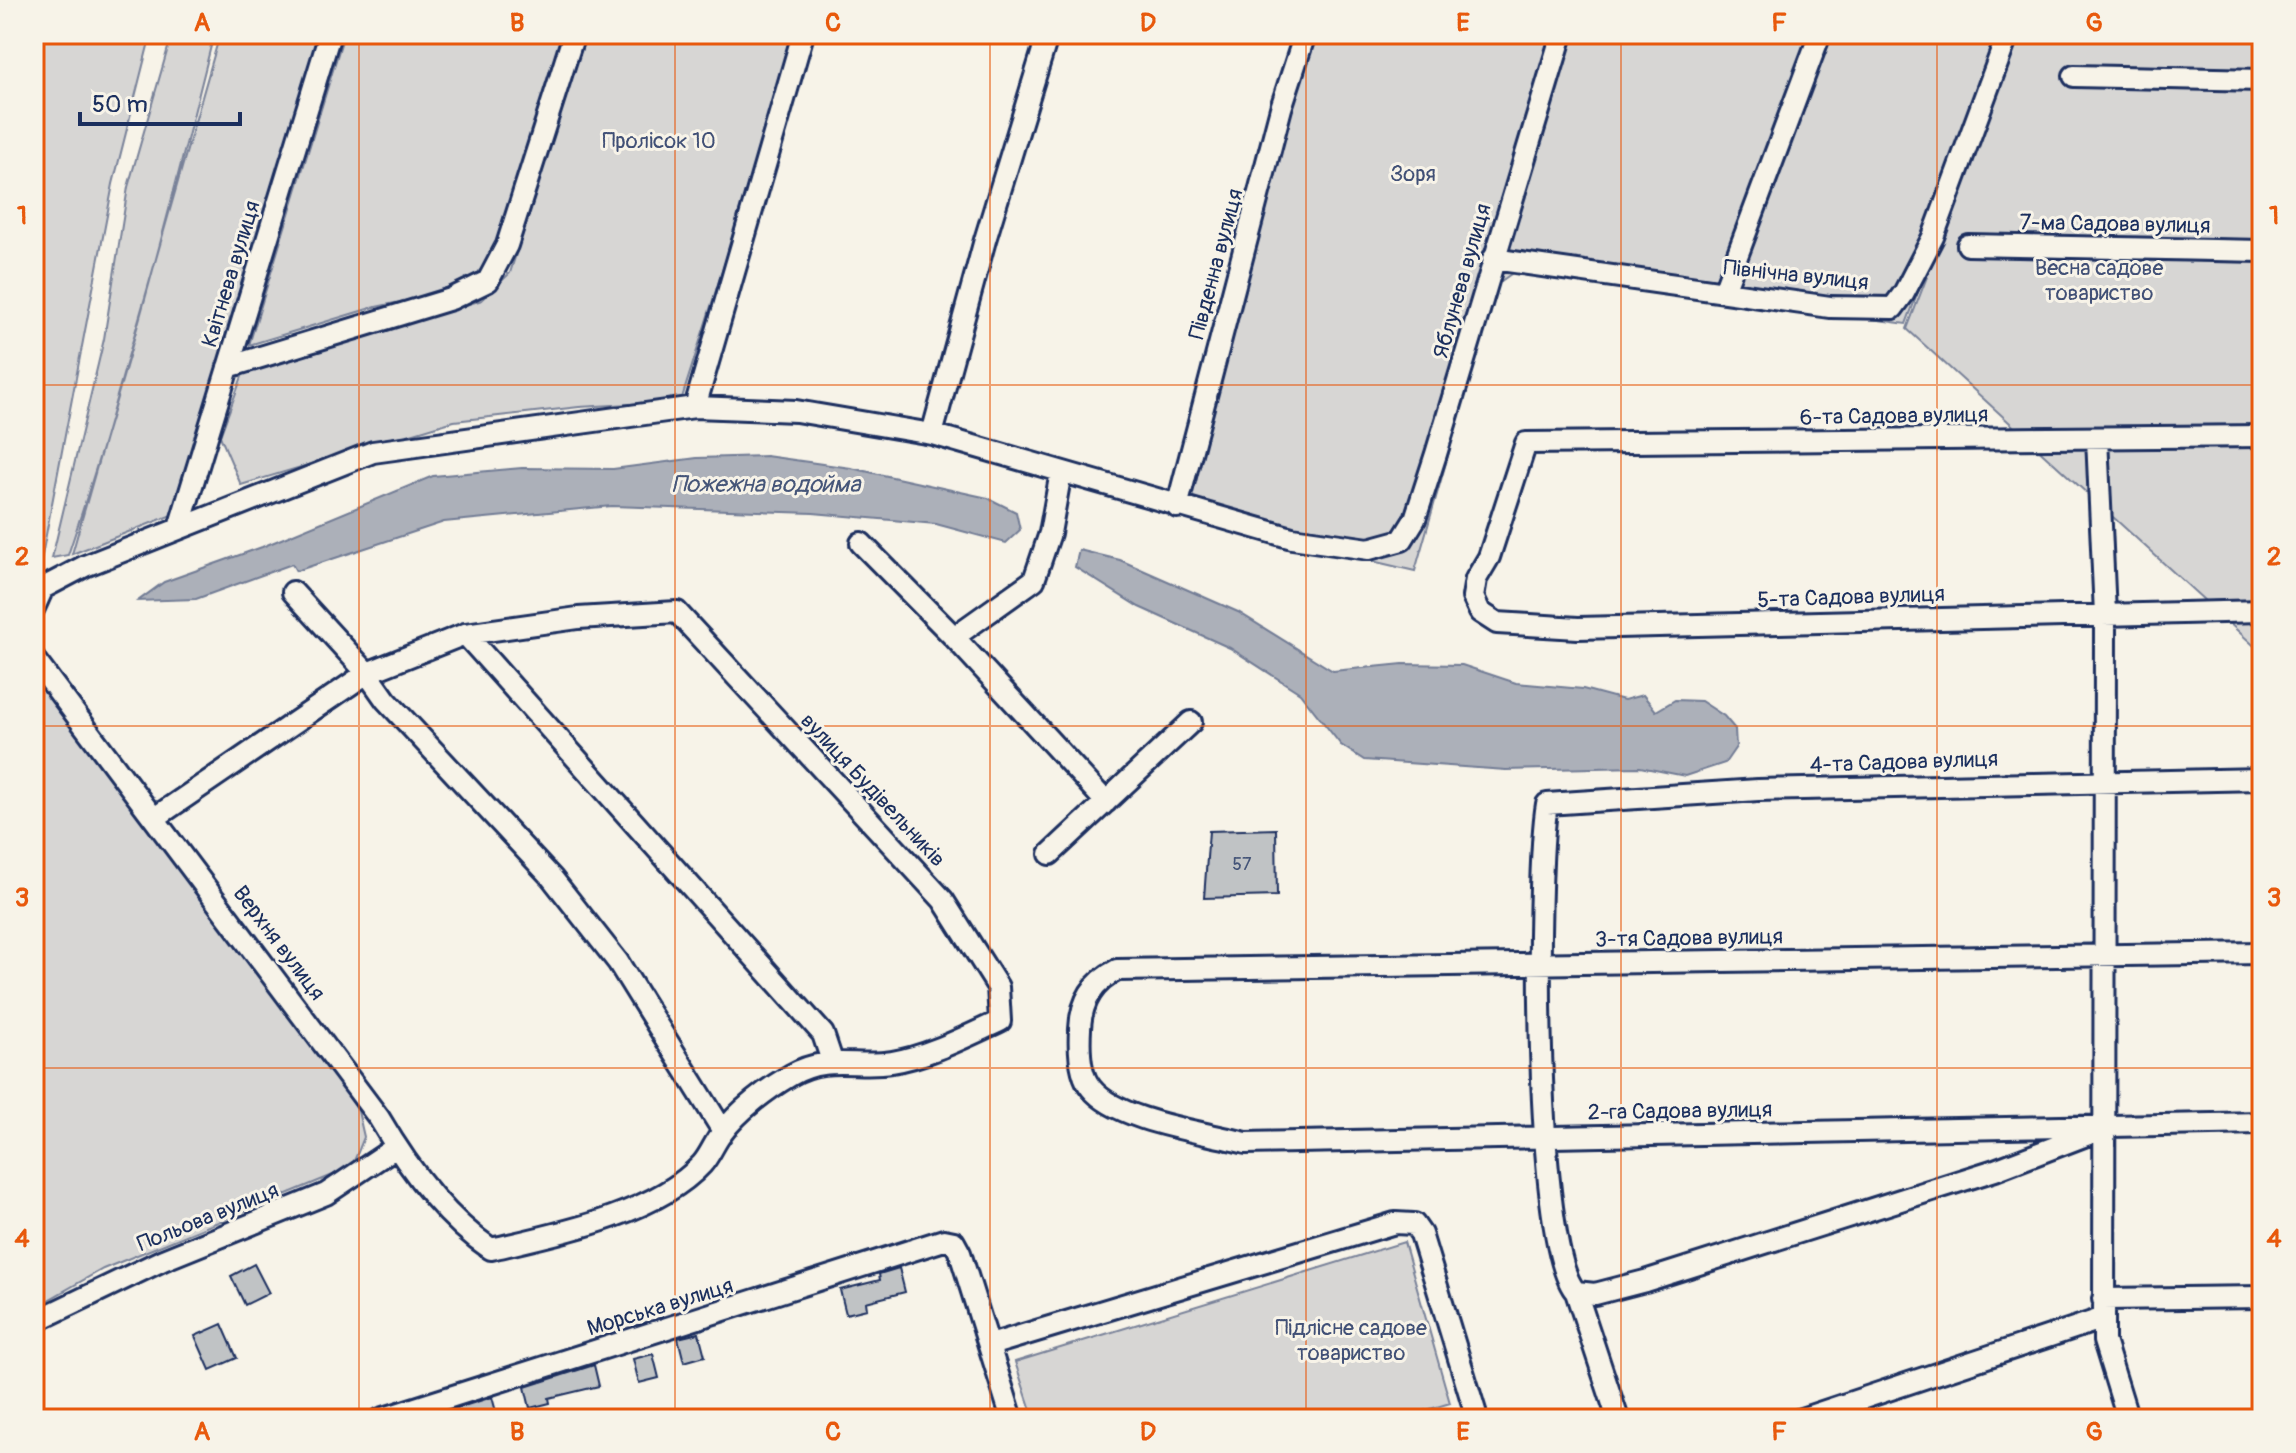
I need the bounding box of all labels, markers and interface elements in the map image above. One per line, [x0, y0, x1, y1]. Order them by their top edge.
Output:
text: A [194, 7, 211, 39]
text: B [510, 7, 524, 39]
text: C [825, 7, 841, 39]
text: D [1140, 7, 1156, 39]
text: E [1456, 7, 1470, 39]
text: F [1771, 7, 1787, 39]
text: G [2085, 7, 2103, 39]
scale bar [80, 76, 240, 126]
text: 50 m [92, 90, 148, 119]
park label: Пролісок 10 [602, 127, 716, 155]
park label: Зоря [1390, 160, 1436, 188]
street label: Південна вулиця [1182, 186, 1250, 342]
street label: Квітнева вулиця [195, 197, 267, 351]
text: 1 [17, 200, 27, 232]
street label: Яблунева вулиця [1427, 200, 1497, 362]
text: 1 [2269, 200, 2279, 232]
street label: 7-ма Садова вулиця [2019, 208, 2211, 240]
street label: Північна вулиця [1722, 253, 1870, 297]
park label: Весна садове товариство [2035, 254, 2163, 307]
street label: 6-та Садова вулиця [1799, 400, 1989, 432]
water label: Пожежна водойма [672, 470, 862, 499]
text: 2 [15, 541, 29, 573]
text: 2 [2267, 541, 2281, 573]
street label: 5-та Садова вулиця [1757, 580, 1945, 614]
street label: вулиця Будівельників [794, 707, 952, 873]
street label: 4-та Садова вулиця [1809, 745, 1999, 779]
house number: 57 [1232, 853, 1252, 876]
street label: Верхня вулиця [227, 880, 331, 1006]
text: 3 [15, 882, 29, 914]
text: 3 [2267, 882, 2281, 914]
street label: 3-тя Садова вулиця [1595, 922, 1783, 954]
street label: 2-га Садова вулиця [1587, 1095, 1773, 1127]
street label: Польова вулиця [133, 1176, 283, 1258]
text: 4 [14, 1223, 30, 1255]
text: 4 [2266, 1223, 2282, 1255]
street label: Морська вулиця [584, 1271, 736, 1343]
park label: Підлісне садове товариство [1275, 1314, 1427, 1367]
text: A [194, 1416, 211, 1448]
text: B [510, 1416, 524, 1448]
text: C [825, 1416, 841, 1448]
text: D [1140, 1416, 1156, 1448]
text: E [1456, 1416, 1470, 1448]
text: F [1771, 1416, 1787, 1448]
text: G [2085, 1416, 2103, 1448]

